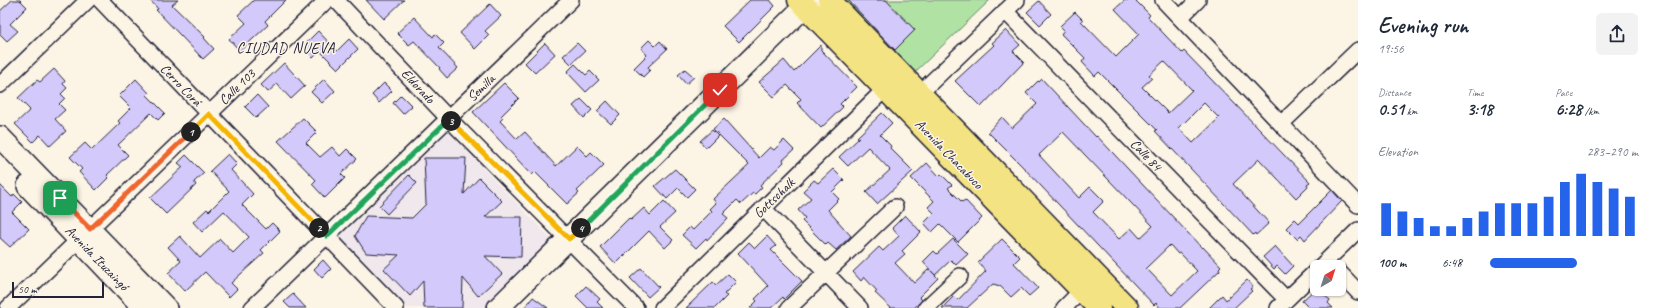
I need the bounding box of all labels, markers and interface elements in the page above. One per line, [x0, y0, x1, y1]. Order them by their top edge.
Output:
text: Evening run [1378, 12, 1468, 40]
button: share [1596, 13, 1638, 55]
district label: CIUDAD NUEVA [237, 39, 336, 58]
text: 19:56 [1378, 41, 1404, 57]
street label: Cerro Corá [157, 60, 207, 111]
street label: Calle 103 [215, 64, 260, 108]
street label: Eldorado [398, 65, 439, 108]
street label: Semilla [464, 70, 499, 105]
pin [703, 73, 737, 107]
icon: check [709, 79, 731, 101]
text: Distance [1378, 85, 1411, 99]
text: Time [1467, 85, 1484, 99]
text: Pace [1555, 85, 1572, 99]
text: 0.51 [1378, 99, 1404, 120]
text: 3:18 [1467, 99, 1493, 120]
text: 6:28 [1555, 99, 1582, 120]
text: km [1404, 104, 1417, 118]
text: /km [1582, 104, 1599, 118]
pin: 3 [441, 111, 461, 131]
text: 3 [449, 114, 453, 128]
street label: Avenida Chacabuco [911, 116, 987, 193]
pin: 1 [181, 122, 201, 142]
text: 1 [189, 125, 193, 139]
street label: Calle 84 [1127, 135, 1166, 176]
text: Elevation [1378, 144, 1418, 160]
text: 283–290 m [1587, 144, 1638, 160]
street label: Gottschalk [750, 173, 799, 222]
pin [43, 181, 77, 215]
icon: arrive [49, 187, 71, 209]
pin: 2 [309, 218, 329, 238]
pin: 4 [571, 218, 591, 238]
text: 2 [317, 221, 321, 235]
text: 4 [579, 221, 583, 235]
street label: Avenida Ituzaingó [62, 222, 134, 296]
text: 100 m [1378, 255, 1406, 271]
text: 6:48 [1442, 255, 1462, 271]
north arrow [1310, 260, 1346, 296]
map controls [1310, 260, 1346, 296]
scale bar [12, 280, 104, 299]
text: 50 m [18, 282, 37, 296]

